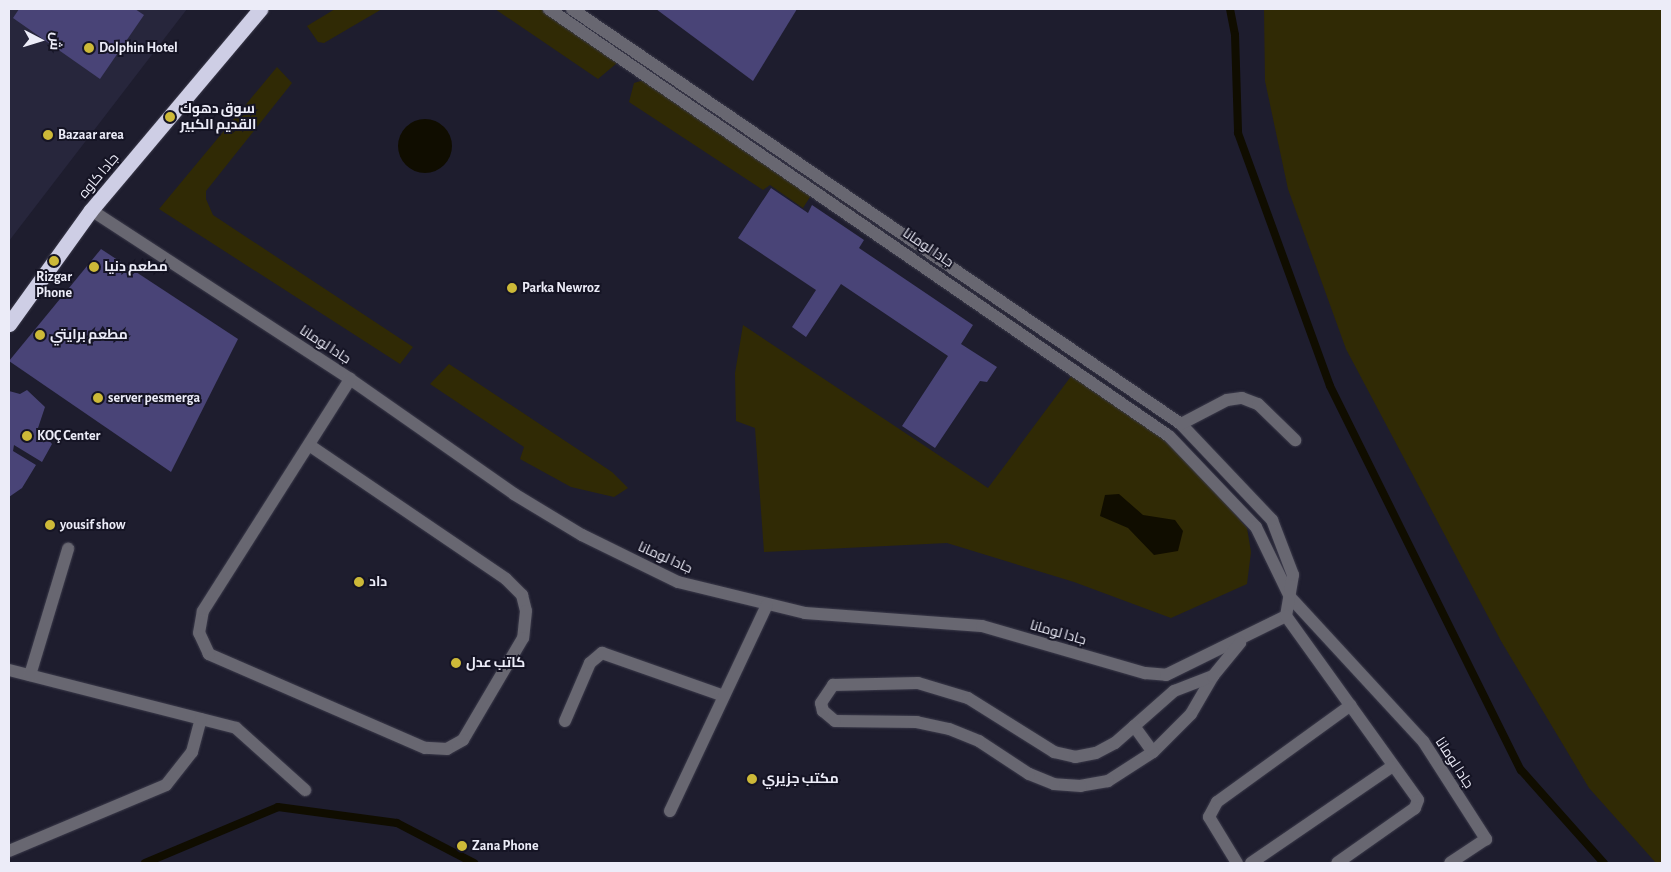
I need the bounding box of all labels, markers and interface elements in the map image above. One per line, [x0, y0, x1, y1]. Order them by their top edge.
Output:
north arrow [15, 15, 65, 65]
text: ش [47, 32, 63, 51]
place label: Dolphin Hotel [99, 40, 178, 56]
marker: Dolphin Hotel [83, 42, 95, 54]
place label: سوق دهوك القديم الكبير [180, 101, 256, 134]
marker: سوق دهوك القديم الكبير [164, 111, 176, 123]
place label: Bazaar area [58, 127, 124, 143]
marker: Bazaar area [42, 129, 54, 141]
street label: جادا کاوه [75, 150, 123, 202]
street label: جادا لومانا [899, 225, 957, 271]
marker: Rizgar Phone [48, 255, 60, 267]
place label: مطعم دنيا [104, 259, 168, 275]
marker: مطعم دنيا [88, 261, 100, 273]
place label: Rizgar Phone [36, 269, 72, 302]
place label: Parka Newroz [522, 280, 600, 296]
marker: Parka Newroz [506, 282, 518, 294]
street label: جادا لومانا [296, 322, 354, 368]
place label: مطعم برايتي [50, 327, 128, 343]
marker: مطعم برايتي [34, 329, 46, 341]
place label: server pesmerga [108, 390, 200, 406]
marker: server pesmerga [92, 392, 104, 404]
place label: KOÇ Center [37, 428, 100, 444]
marker: KOÇ Center [21, 430, 33, 442]
place label: yousif show [60, 517, 125, 533]
marker: yousif show [44, 519, 56, 531]
street label: جادا لومانا [635, 539, 695, 577]
place label: داد [369, 574, 387, 590]
marker: داد [353, 576, 365, 588]
street label: جادا لومانا [1028, 617, 1088, 649]
place label: كاتب عدل [466, 655, 525, 671]
marker: كاتب عدل [450, 657, 462, 669]
street label: جادا لومانا [1431, 734, 1477, 792]
place label: مكتب جزيري [762, 771, 839, 787]
marker: مكتب جزيري [746, 773, 758, 785]
place label: Zana Phone [472, 838, 539, 854]
marker: Zana Phone [456, 840, 468, 852]

